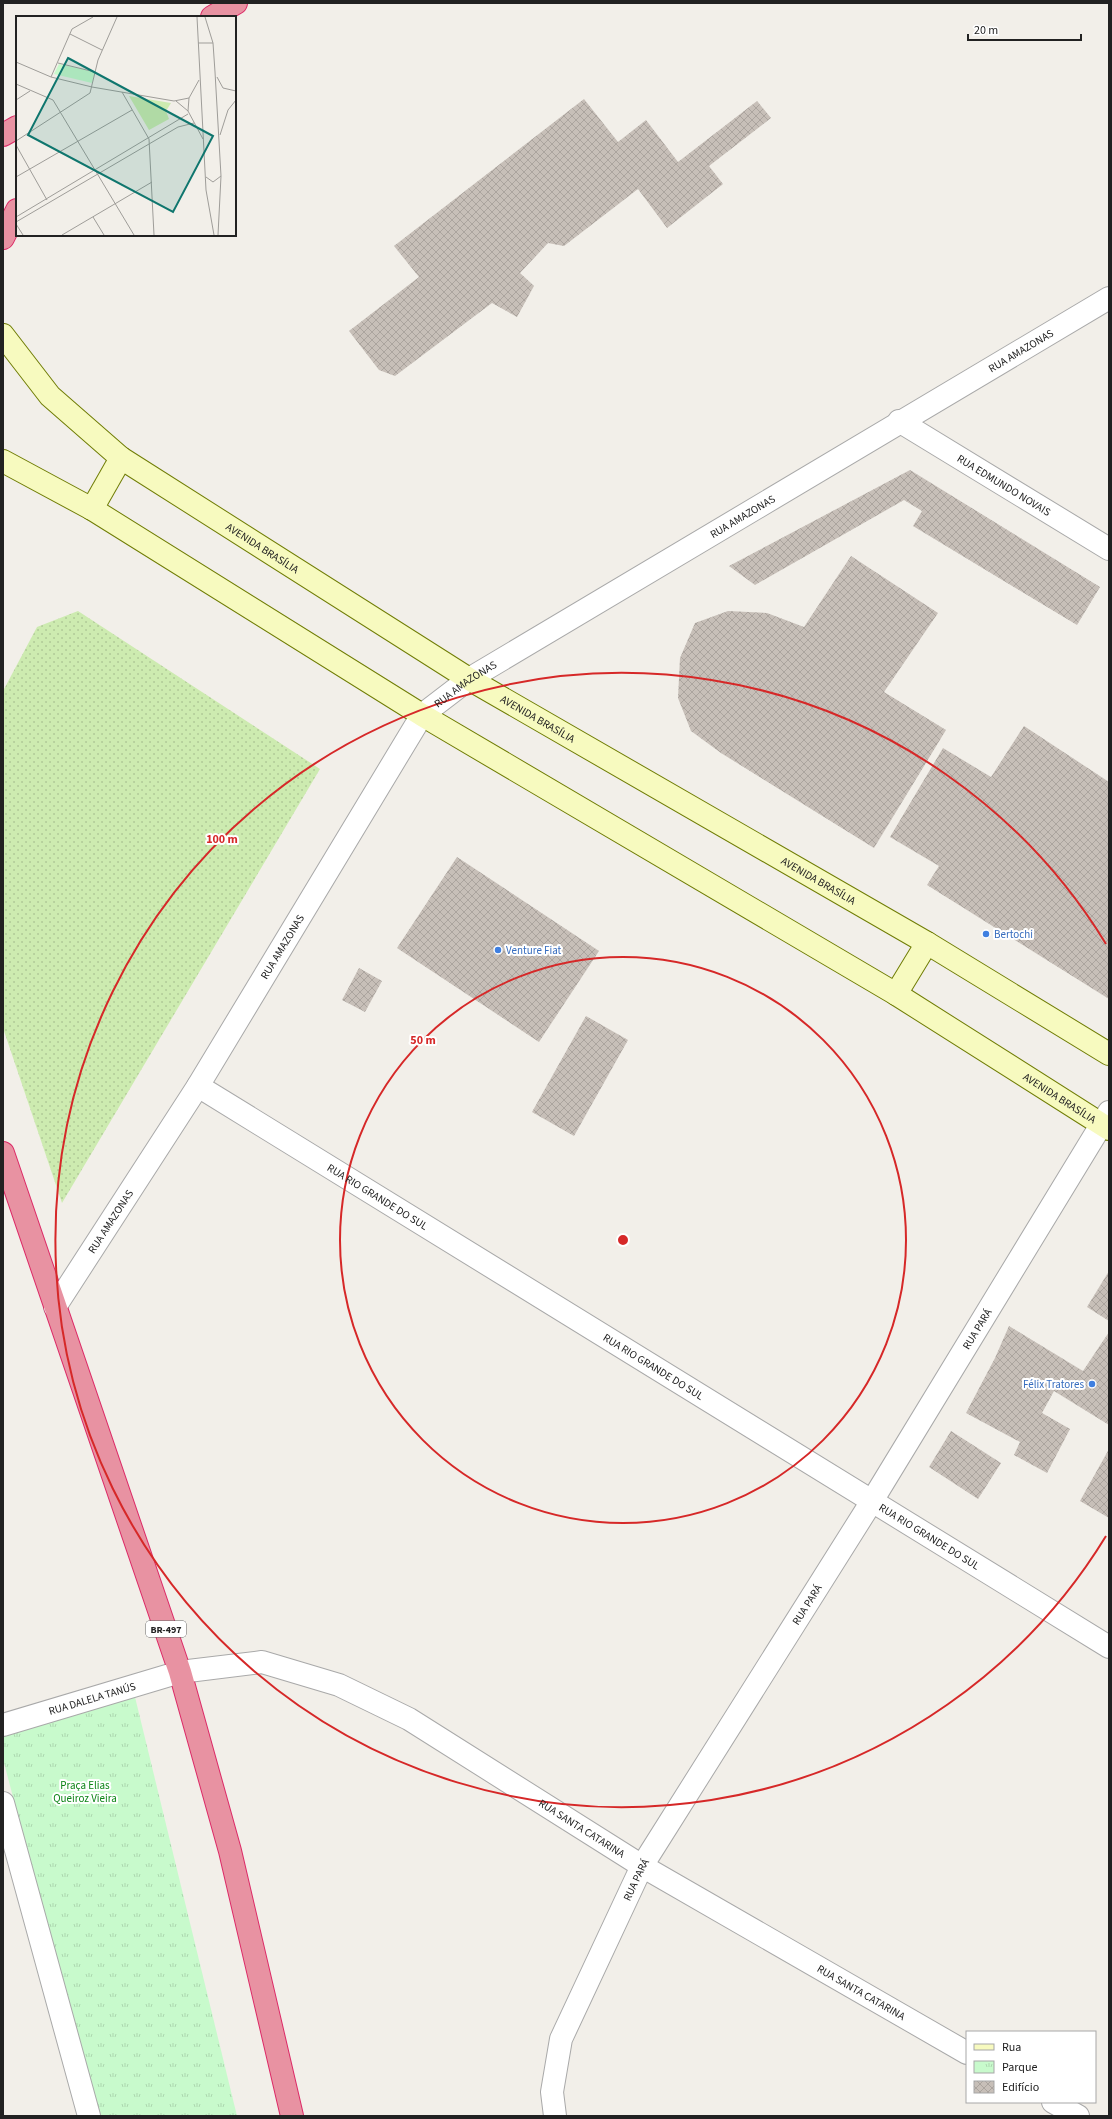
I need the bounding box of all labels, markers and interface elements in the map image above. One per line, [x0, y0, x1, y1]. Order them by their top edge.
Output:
inset map [16, 16, 236, 236]
scale bar [968, 16, 1081, 42]
text: 20 m [974, 22, 998, 39]
street label: RUA AMAZONAS [986, 326, 1056, 376]
street label: RUA EDMUNDO NOVAIS [954, 451, 1053, 520]
street label: RUA AMAZONAS [707, 491, 778, 542]
street label: AVENIDA BRASÍLIA [223, 520, 302, 577]
street label: RUA AMAZONAS [431, 657, 500, 711]
street label: AVENIDA BRASÍLIA [498, 692, 578, 747]
text: 100 m [206, 831, 238, 848]
street label: AVENIDA BRASÍLIA [778, 853, 858, 908]
street label: RUA AMAZONAS [257, 912, 308, 982]
place label: Bertochi [994, 927, 1033, 942]
marker: Bertochi [981, 929, 991, 939]
place label: Venture Fiat [506, 943, 562, 958]
marker: Venture Fiat [493, 945, 503, 955]
text: 50 m [410, 1032, 436, 1049]
street label: AVENIDA BRASÍLIA [1020, 1069, 1099, 1127]
street label: RUA RIO GRANDE DO SUL [324, 1160, 431, 1234]
street label: RUA AMAZONAS [85, 1187, 137, 1256]
centre of rings [616, 1233, 630, 1247]
street label: RUA PARÁ [959, 1306, 996, 1352]
street label: RUA RIO GRANDE DO SUL [600, 1330, 707, 1404]
place label: Félix Tratores [1023, 1377, 1084, 1392]
marker: Félix Tratores [1087, 1379, 1097, 1389]
street label: RUA RIO GRANDE DO SUL [876, 1500, 983, 1574]
street label: RUA PARÁ [789, 1582, 826, 1628]
road number: BR-497 [146, 1621, 186, 1637]
street label: RUA DALELA TANÚS [47, 1679, 138, 1719]
park label: Praça Elias Queiroz Vieira [53, 1778, 117, 1806]
street label: RUA SANTA CATARINA [536, 1796, 628, 1861]
street label: RUA PARÁ [620, 1856, 653, 1903]
street label: RUA SANTA CATARINA [814, 1961, 908, 2024]
legend [966, 2031, 1096, 2103]
text: Rua [1002, 2039, 1021, 2056]
text: Parque [1002, 2059, 1038, 2076]
text: Edifício [1002, 2079, 1039, 2096]

